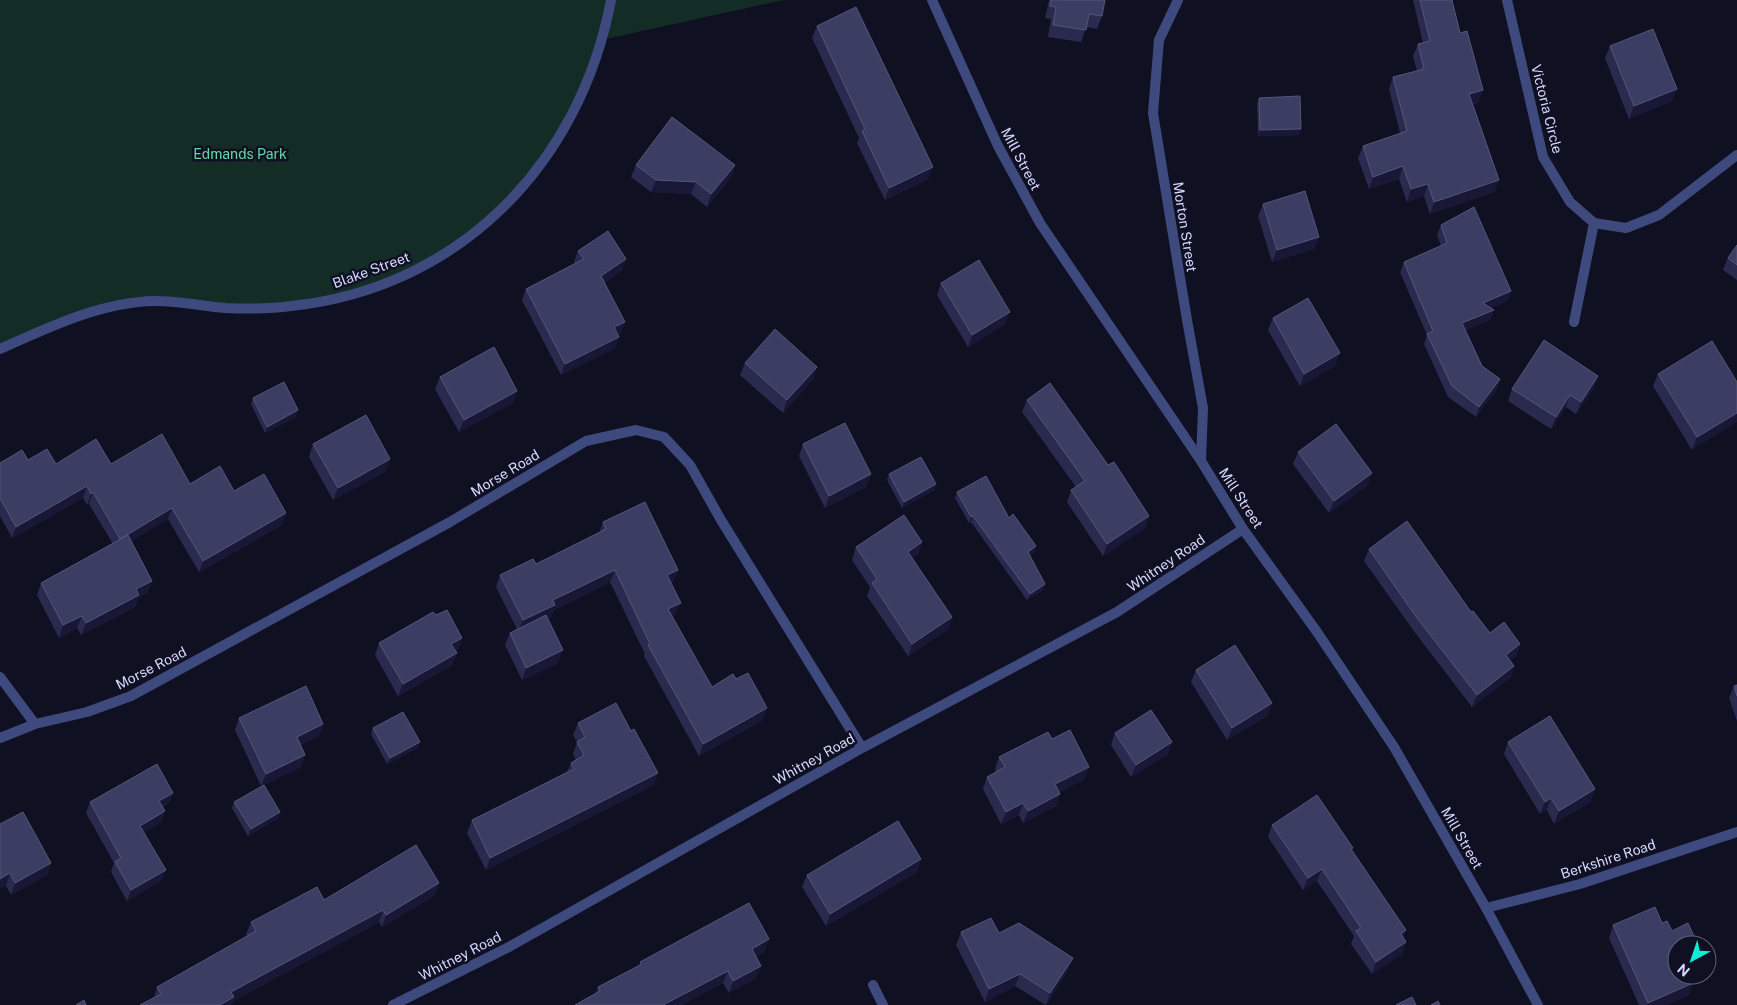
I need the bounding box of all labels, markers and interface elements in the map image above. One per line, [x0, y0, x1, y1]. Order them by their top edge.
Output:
street label: Victoria Circle [1528, 63, 1566, 155]
street label: Mill Street [998, 125, 1044, 193]
park label: Edmands Park [193, 146, 287, 162]
street label: Morton Street [1170, 181, 1200, 273]
street label: Blake Street [330, 249, 412, 291]
street label: Morse Road [468, 446, 542, 500]
street label: Mill Street [1216, 465, 1266, 531]
street label: Whitney Road [1124, 531, 1208, 595]
street label: Morse Road [113, 643, 189, 693]
street label: Whitney Road [771, 730, 857, 788]
street label: Mill Street [1438, 804, 1486, 872]
street label: Berkshire Road [1558, 836, 1658, 882]
street label: Whitney Road [416, 928, 504, 984]
north arrow [1667, 935, 1717, 985]
text: N [1674, 960, 1693, 980]

